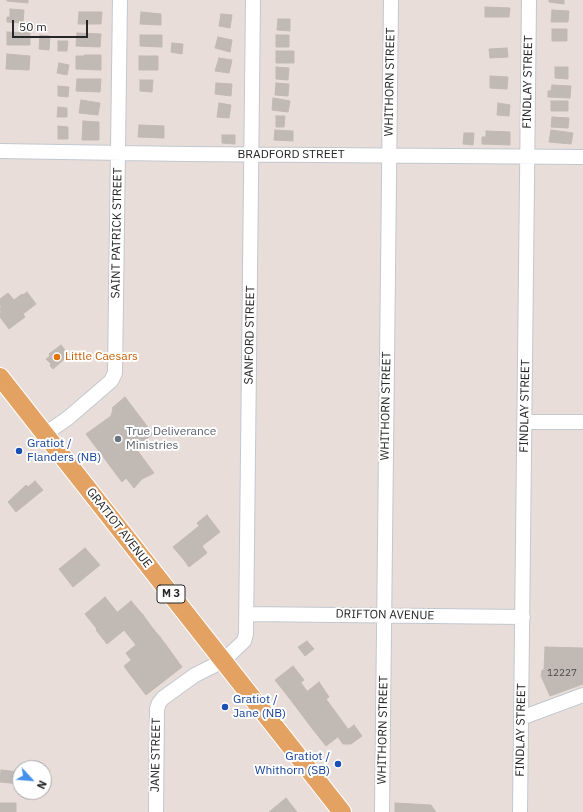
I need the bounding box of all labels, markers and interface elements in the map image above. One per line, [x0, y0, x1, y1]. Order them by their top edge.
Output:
scale bar [14, 12, 90, 38]
text: 50 m [19, 19, 47, 34]
street label: WHITHORN STREET [382, 27, 398, 137]
street label: FINDLAY STREET [520, 35, 536, 129]
street label: BRADFORD STREET [237, 148, 345, 162]
street label: SAINT PATRICK STREET [109, 168, 125, 298]
street label: SANFORD STREET [242, 285, 258, 385]
place label: Little Caesars [65, 350, 138, 364]
street label: WHITHORN STREET [378, 351, 394, 461]
marker: Little Caesars [52, 352, 62, 362]
street label: FINDLAY STREET [517, 359, 533, 453]
place label: True Deliverance Ministries [126, 425, 216, 453]
marker: True Deliverance Ministries [113, 434, 123, 444]
place label: Gratiot / Flanders (NB) [27, 437, 101, 465]
marker: Gratiot / Flanders (NB) [14, 446, 24, 456]
street label: GRATIOT AVENUE [83, 485, 155, 571]
road number: M 3 [157, 585, 185, 603]
street label: DRIFTON AVENUE [335, 607, 435, 623]
house number: 12227 [547, 667, 577, 679]
street label: WHITHORN STREET [375, 675, 391, 785]
street label: FINDLAY STREET [513, 683, 529, 777]
place label: Gratiot / Jane (NB) [233, 693, 286, 721]
marker: Gratiot / Jane (NB) [220, 702, 230, 712]
street label: JANE STREET [148, 718, 164, 792]
place label: Gratiot / Whithorn (SB) [255, 750, 330, 778]
marker: Gratiot / Whithorn (SB) [333, 759, 343, 769]
north arrow [12, 760, 52, 800]
text: N [34, 778, 50, 791]

